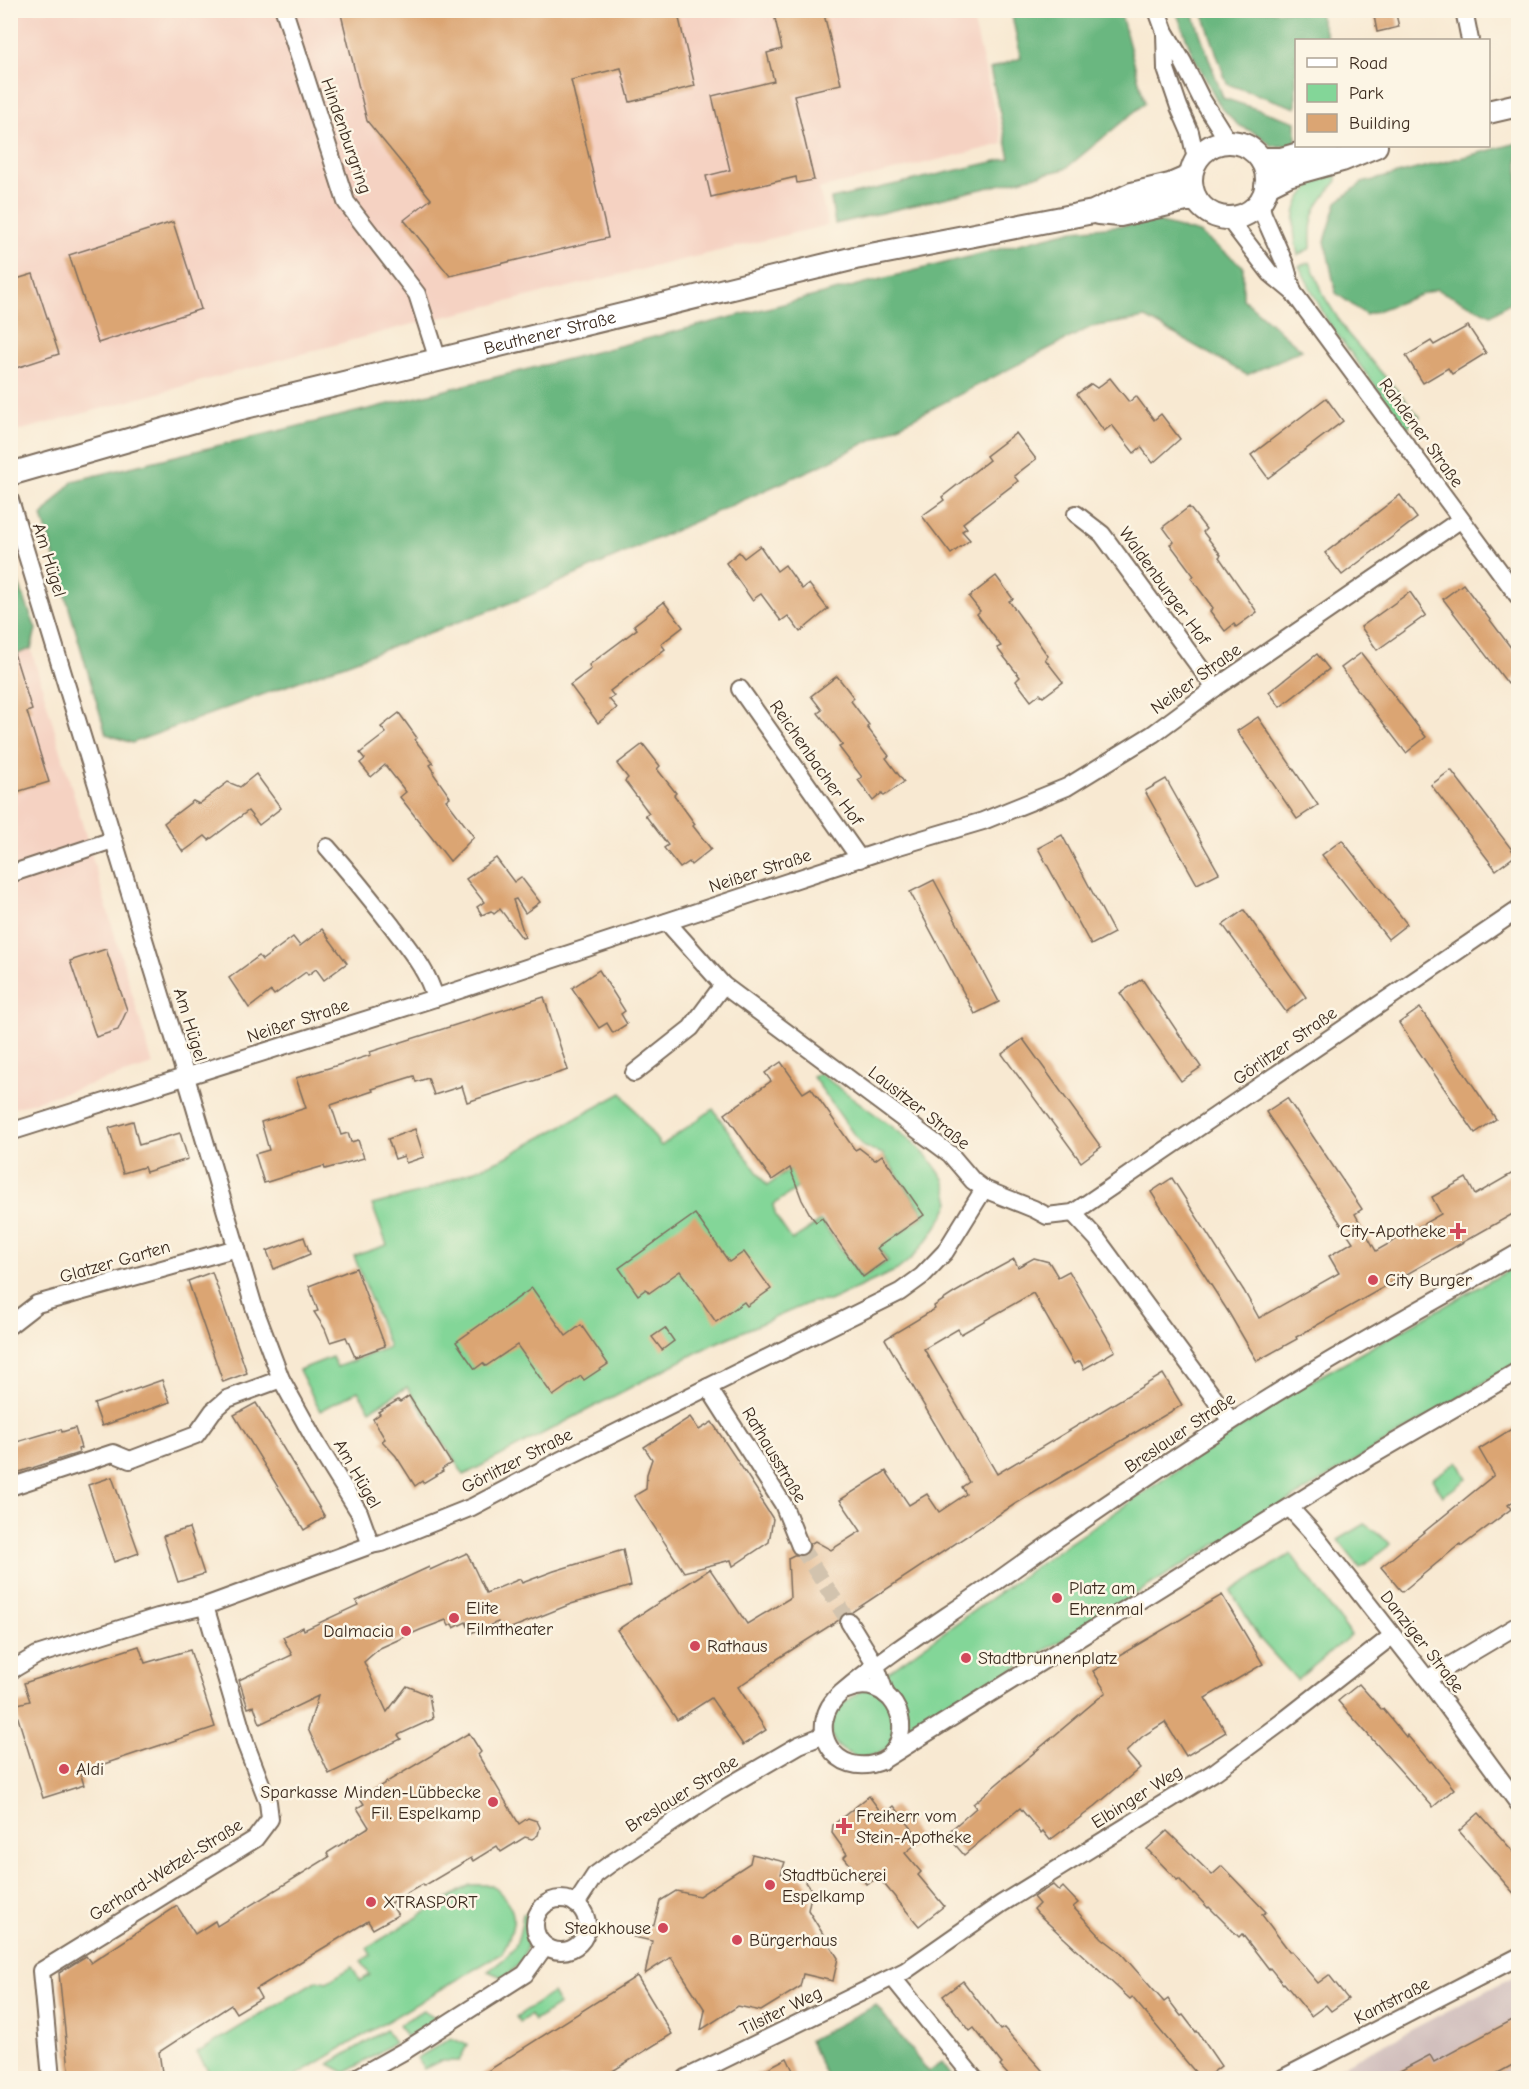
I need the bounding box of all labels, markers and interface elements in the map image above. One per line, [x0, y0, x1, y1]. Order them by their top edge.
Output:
legend [1295, 39, 1490, 147]
text: Road [1349, 53, 1388, 74]
street label: Hindenburgring [316, 75, 376, 197]
text: Park [1349, 83, 1384, 104]
text: Building [1349, 113, 1411, 134]
street label: Beuthener Straße [482, 306, 618, 359]
street label: Rahdener Straße [1374, 374, 1468, 492]
street label: Am Hügel [28, 521, 70, 599]
street label: Waldenburger Hof [1114, 523, 1214, 650]
street label: Neißer Straße [1147, 639, 1245, 719]
street label: Reichenbacher Hof [765, 696, 868, 830]
street label: Neißer Straße [706, 845, 814, 897]
street label: Am Hügel [169, 986, 211, 1064]
street label: Neißer Straße [244, 995, 352, 1047]
street label: Görlitzer Straße [1229, 1002, 1341, 1090]
street label: Lausitzer Straße [864, 1062, 974, 1154]
place label: City-Apotheke [1340, 1221, 1446, 1242]
marker: City-Apotheke [1451, 1224, 1465, 1238]
street label: Glatzer Garten [57, 1236, 173, 1288]
place label: City Burger [1385, 1270, 1473, 1291]
marker: City Burger [1366, 1273, 1380, 1287]
street label: Breslauer Straße [1121, 1388, 1239, 1478]
street label: Rathausstraße [737, 1403, 811, 1507]
street label: Görlitzer Straße [458, 1424, 576, 1498]
street label: Am Hügel [329, 1436, 385, 1512]
place label: Platz am Ehrenmal [1069, 1578, 1143, 1620]
street label: Danziger Straße [1376, 1587, 1468, 1697]
marker: Platz am Ehrenmal [1050, 1591, 1064, 1605]
place label: Elite Filmtheater [466, 1598, 554, 1640]
marker: Elite Filmtheater [447, 1611, 461, 1625]
place label: Dalmacia [323, 1621, 394, 1642]
marker: Dalmacia [399, 1624, 413, 1638]
place label: Rathaus [707, 1636, 768, 1657]
marker: Rathaus [688, 1639, 702, 1653]
place label: Stadtbrunnenplatz [978, 1648, 1117, 1669]
marker: Stadtbrunnenplatz [959, 1651, 973, 1665]
street label: Breslauer Straße [622, 1751, 742, 1837]
place label: Aldi [76, 1759, 104, 1780]
street label: Elbinger Weg [1088, 1761, 1186, 1833]
marker: Aldi [57, 1762, 71, 1776]
place label: Sparkasse Minden-Lübbecke Fil. Espelkamp [260, 1782, 481, 1824]
marker: Sparkasse Minden-Lübbecke Fil. Espelkamp [486, 1795, 500, 1809]
place label: Freiherr vom Stein-Apotheke [856, 1806, 971, 1848]
street label: Gerhard-Wetzel-Straße [86, 1814, 246, 1926]
marker: Freiherr vom Stein-Apotheke [837, 1819, 851, 1833]
place label: Stadtbücherei Espelkamp [782, 1865, 887, 1907]
marker: Stadtbücherei Espelkamp [763, 1878, 777, 1892]
place label: XTRASPORT [383, 1892, 478, 1913]
marker: XTRASPORT [364, 1895, 378, 1909]
place label: Steakhouse [565, 1918, 651, 1939]
marker: Steakhouse [656, 1921, 670, 1935]
place label: Bürgerhaus [749, 1930, 837, 1951]
marker: Bürgerhaus [730, 1933, 744, 1947]
street label: Kantstraße [1351, 1973, 1433, 2029]
street label: Tilsiter Weg [737, 1982, 825, 2040]

